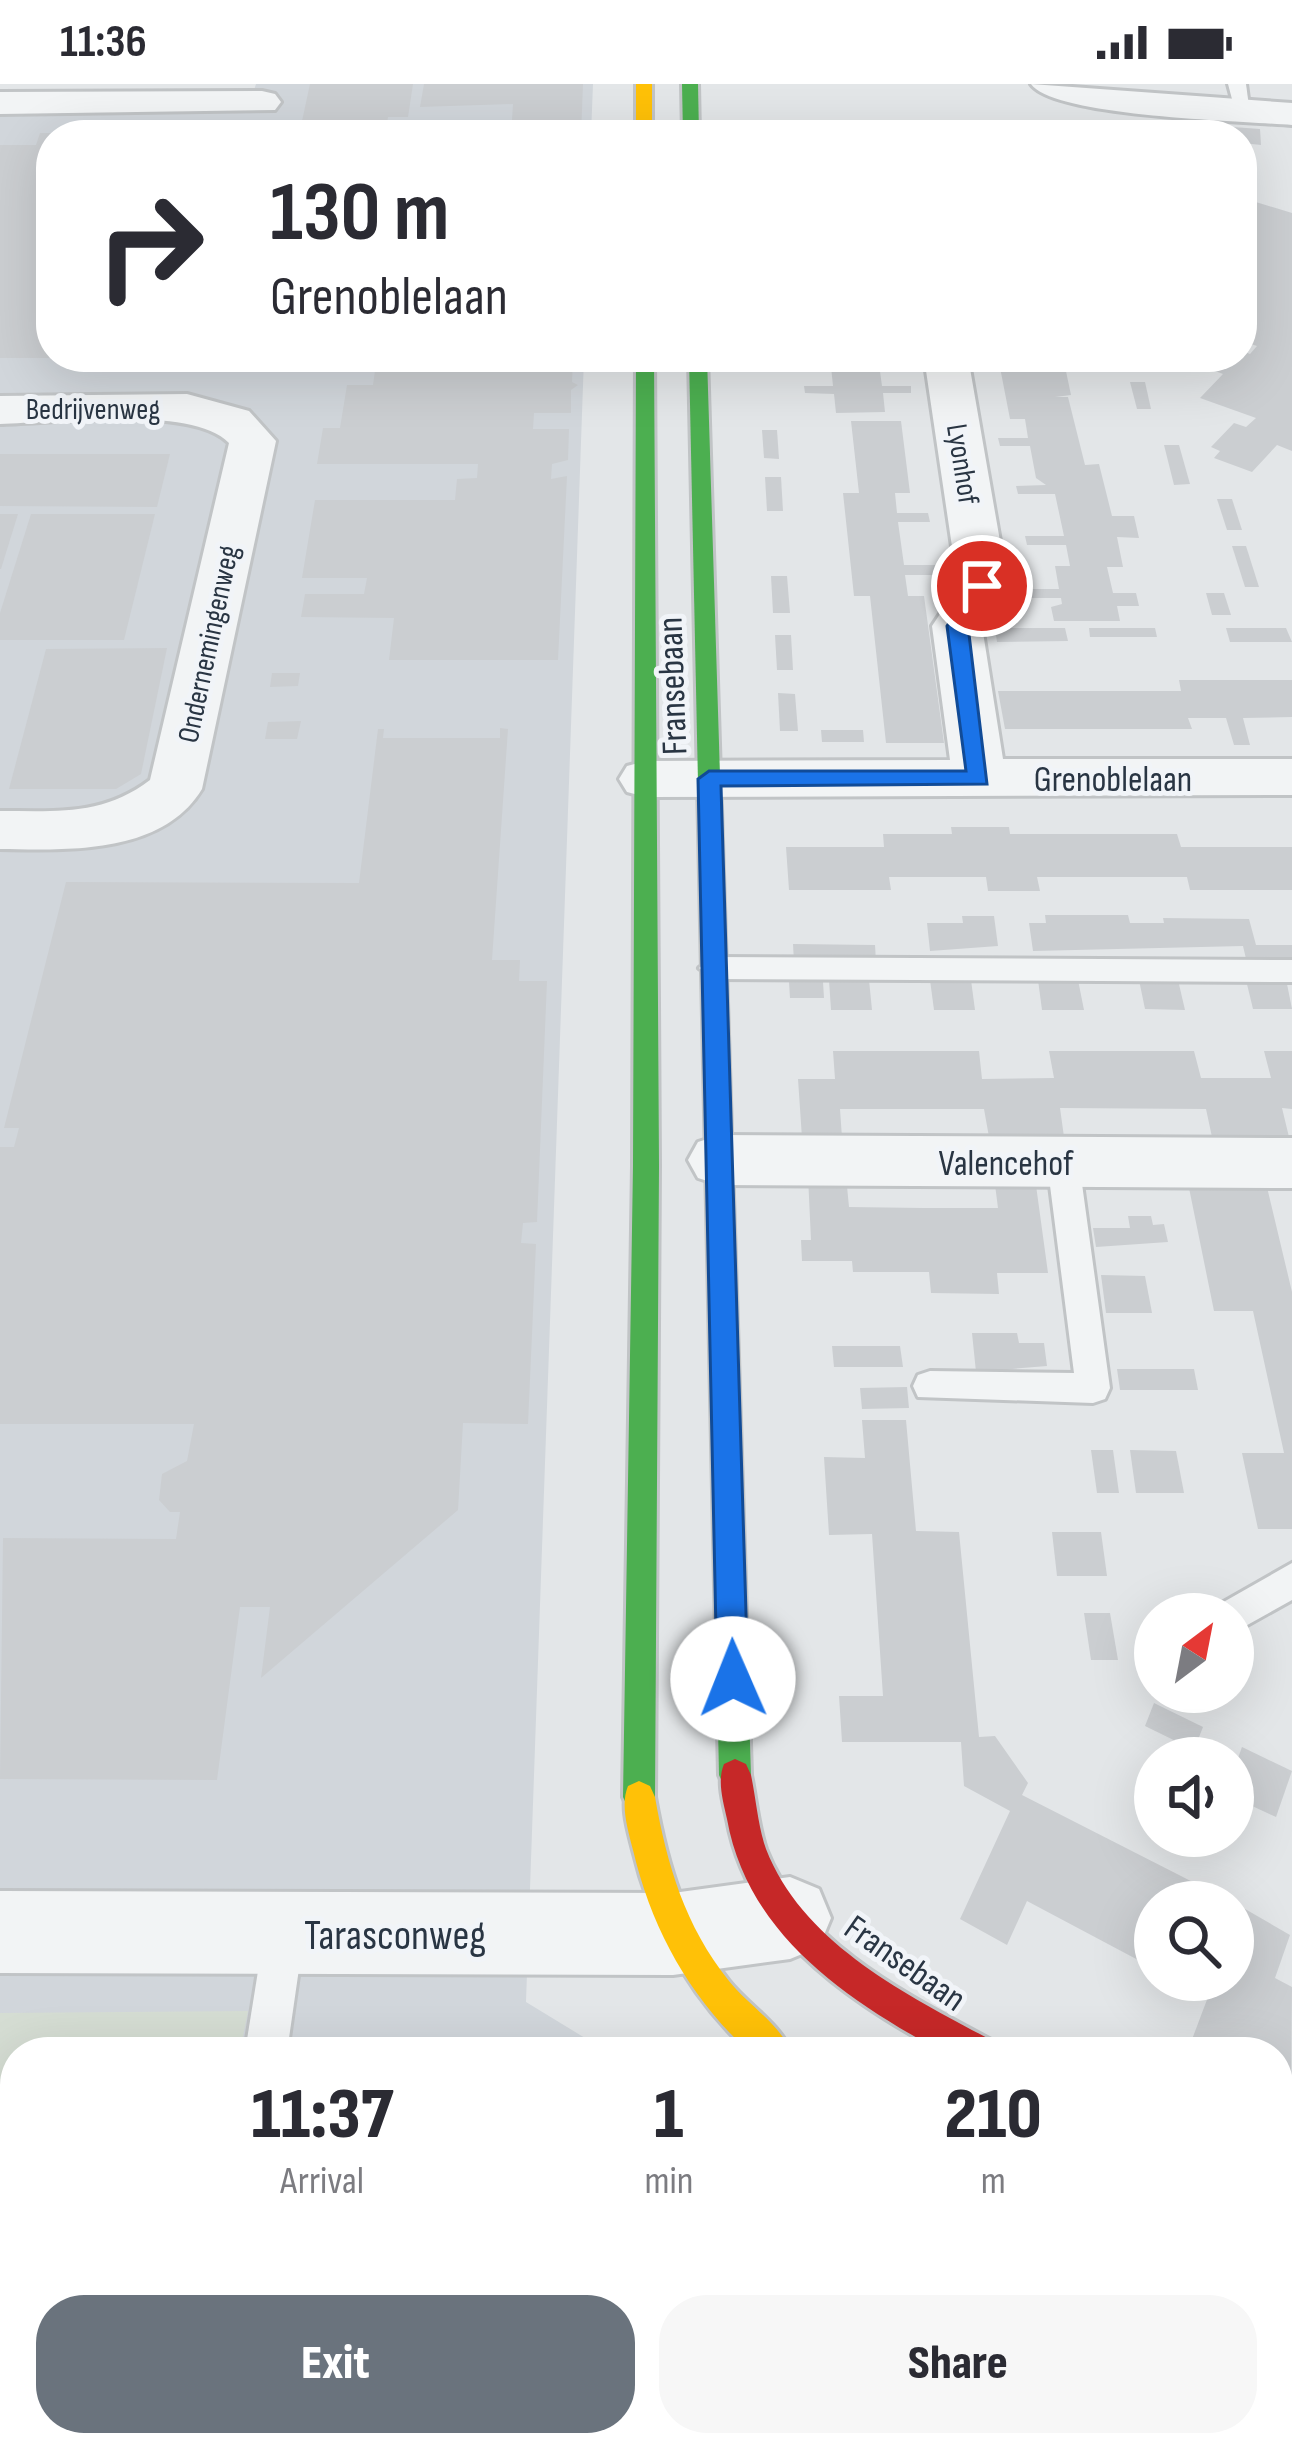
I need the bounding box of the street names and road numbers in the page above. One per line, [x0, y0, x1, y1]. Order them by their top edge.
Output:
street label: Bedrijvenweg [26, 392, 160, 428]
street label: Lyonhof [938, 421, 986, 507]
street label: Ondernemingenweg [170, 542, 247, 746]
street label: Fransebaan [650, 616, 697, 756]
street label: Grenoblelaan [1034, 759, 1192, 802]
street label: Valencehof [939, 1143, 1074, 1186]
street label: Fransebaan [836, 1907, 973, 2021]
street label: Tarasconweg [304, 1911, 486, 1962]

